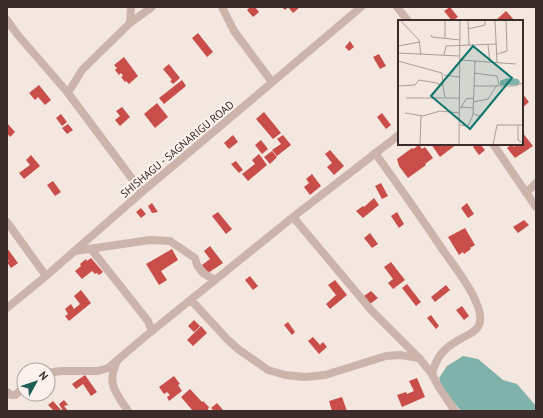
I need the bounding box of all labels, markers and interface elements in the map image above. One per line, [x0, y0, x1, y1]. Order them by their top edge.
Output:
inset map [398, 20, 523, 145]
street label: SHISHAGU - SAGNARIGU ROAD [117, 97, 237, 201]
north arrow [16, 362, 56, 402]
text: N [36, 368, 51, 383]

